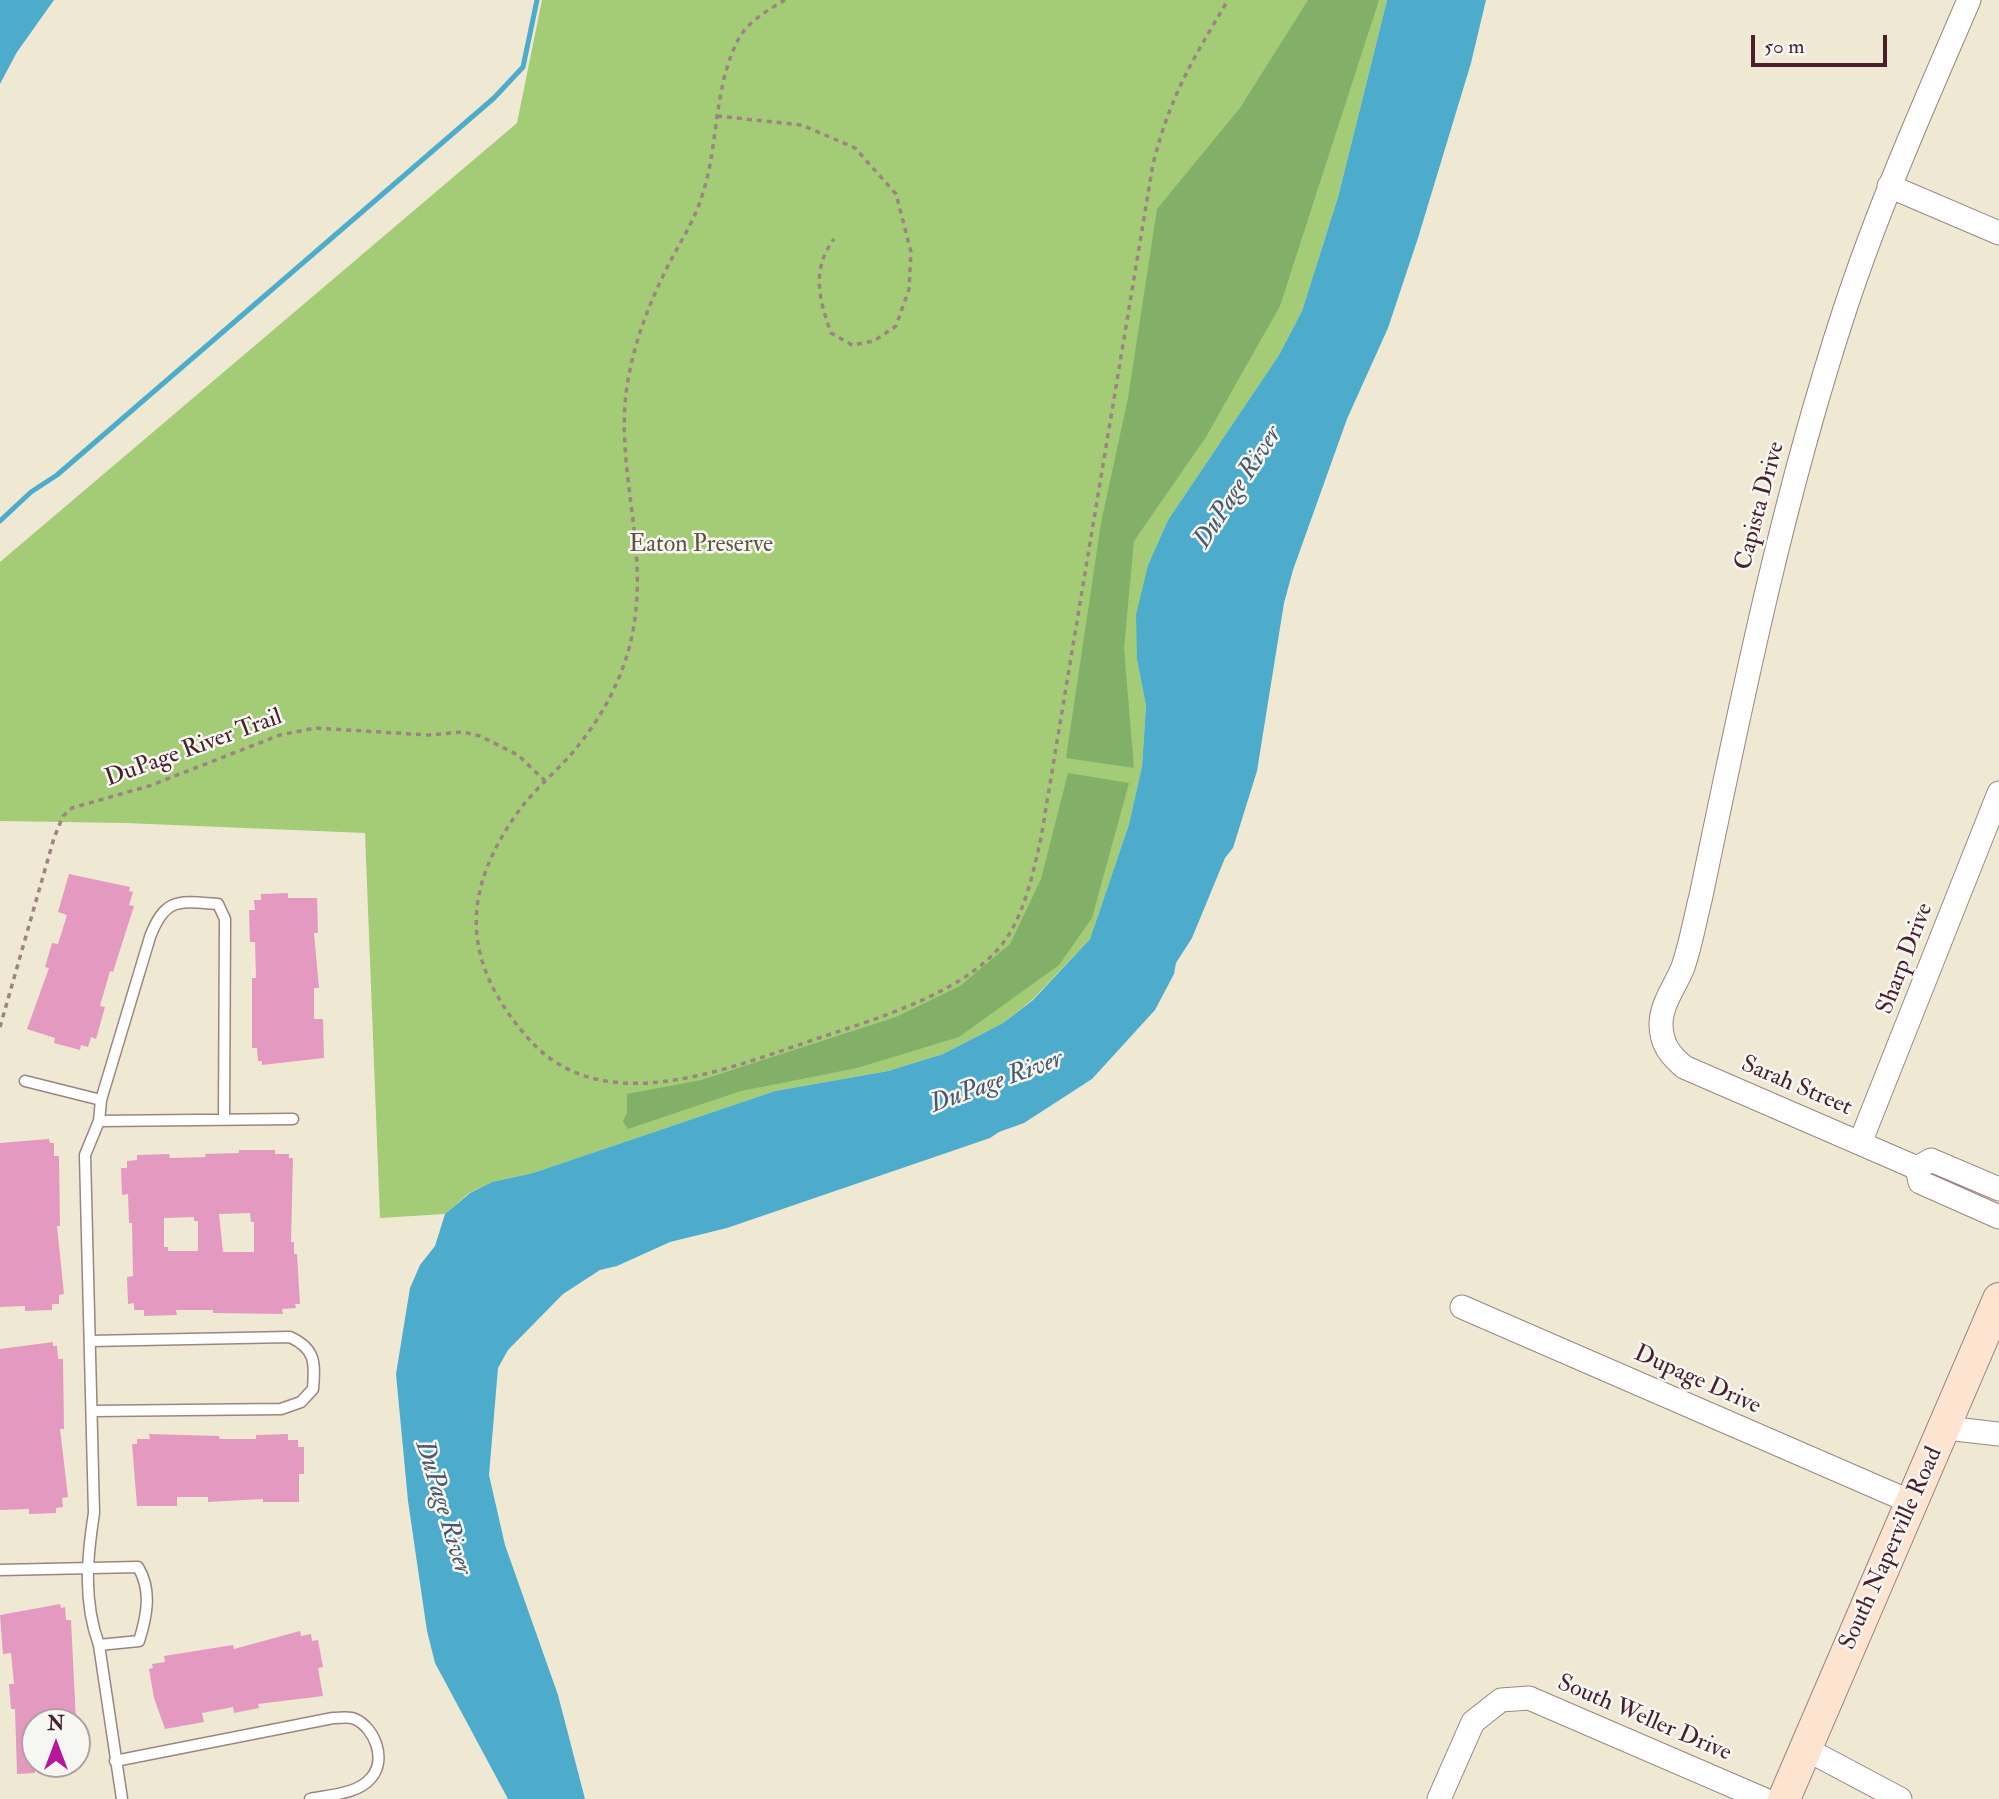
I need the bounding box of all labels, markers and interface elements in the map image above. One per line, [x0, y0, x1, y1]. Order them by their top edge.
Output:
scale bar [1754, 21, 1890, 65]
text: 50 m [1764, 33, 1805, 60]
water label: DuPage River [1188, 421, 1290, 555]
street label: Capista Drive [1730, 439, 1792, 573]
park label: Eaton Preserve [629, 532, 773, 560]
street label: DuPage River Trail [101, 704, 287, 794]
street label: Sharp Drive [1872, 899, 1940, 1019]
water label: DuPage River [926, 1045, 1068, 1121]
street label: Sarah Street [1736, 1051, 1856, 1123]
street label: Dupage Drive [1629, 1340, 1765, 1422]
water label: DuPage River [407, 1437, 477, 1579]
street label: South Naperville Road [1834, 1443, 1950, 1655]
street label: South Weller Drive [1553, 1669, 1735, 1769]
north arrow [21, 1708, 91, 1778]
text: N [47, 1712, 65, 1736]

